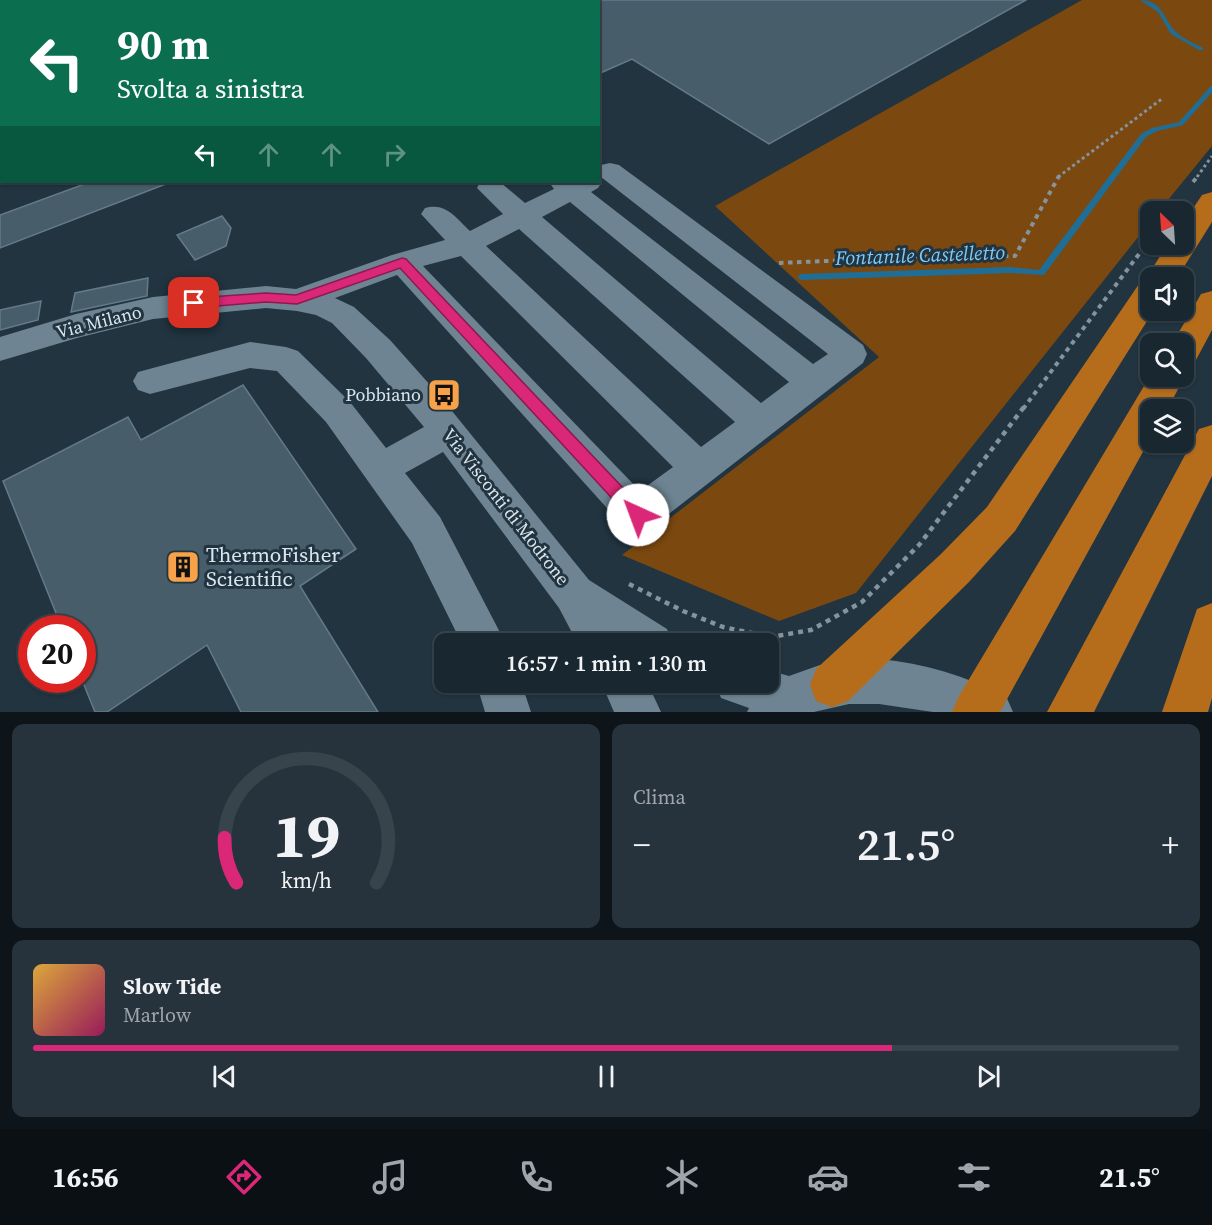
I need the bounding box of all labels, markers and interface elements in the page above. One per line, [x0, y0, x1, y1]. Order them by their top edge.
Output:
text: 90 m [117, 15, 210, 73]
icon: left [18, 24, 96, 102]
text: Svolta a sinistra [117, 70, 304, 107]
icon: left [189, 138, 222, 171]
icon: ahead [252, 138, 285, 171]
icon: ahead [315, 138, 348, 171]
icon: right [378, 138, 411, 171]
north arrow [1140, 201, 1194, 255]
map controls [1140, 201, 1194, 453]
water label: Fontanile Castelletto [833, 238, 1006, 272]
button: sound [1140, 267, 1194, 321]
pin [168, 277, 219, 328]
icon: arrive [177, 286, 210, 319]
street label: Via Milano [54, 299, 144, 344]
button: search [1140, 333, 1194, 387]
bus stop icon: Pobbiano [426, 377, 462, 413]
place label: Pobbiano [345, 382, 421, 407]
button: layers [1140, 399, 1194, 453]
street label: Via Visconti di Modrone [437, 423, 576, 590]
position arrow [606, 483, 670, 547]
place label: ThermoFisher Scientific [206, 540, 340, 593]
building icon: ThermoFisher Scientific [165, 549, 201, 585]
speed limit sign: 20 [18, 615, 96, 693]
text: 16:57 · 1 min · 130 m [506, 648, 707, 678]
text: Clima [633, 783, 686, 811]
text: 19 [272, 792, 340, 878]
text: 21.5° [857, 813, 955, 875]
text: − [633, 822, 651, 867]
text: + [1162, 822, 1179, 867]
text: km/h [280, 866, 332, 895]
text: Slow Tide [123, 971, 221, 1001]
text: Marlow [123, 1001, 191, 1029]
icon: previous [208, 1060, 241, 1093]
icon: pause [590, 1060, 623, 1093]
icon: next [972, 1060, 1005, 1093]
icon: directions [223, 1156, 265, 1198]
icon: music [369, 1156, 411, 1198]
icon: phone [515, 1156, 557, 1198]
icon: climate [661, 1156, 703, 1198]
icon: car [807, 1156, 849, 1198]
icon: filters [953, 1156, 995, 1198]
text: 16:56 [52, 1159, 119, 1196]
text: 21.5° [1099, 1159, 1160, 1196]

